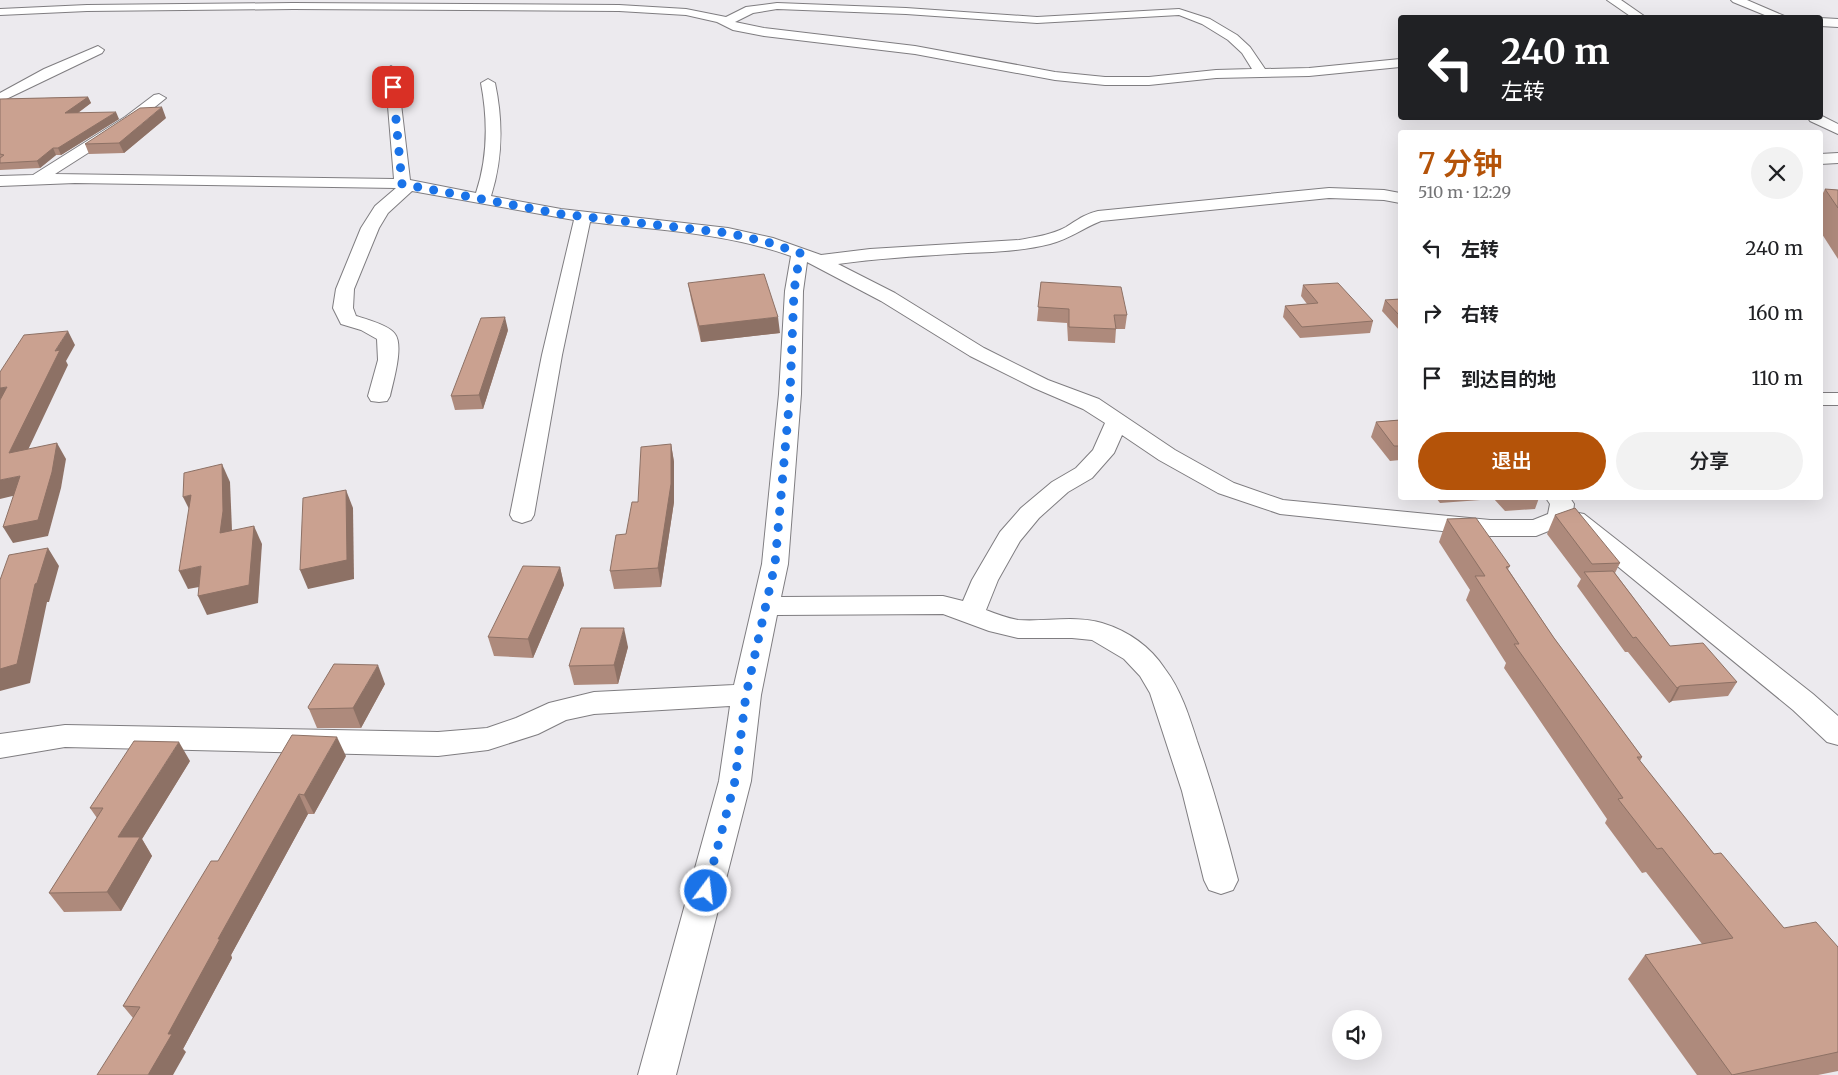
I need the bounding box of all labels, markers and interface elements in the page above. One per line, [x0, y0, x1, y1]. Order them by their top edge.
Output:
text: 240 m [1501, 30, 1609, 74]
icon: left [1418, 35, 1483, 100]
pin [372, 66, 414, 108]
icon: arrive [379, 73, 407, 101]
text: 左转 [1501, 77, 1545, 105]
text: 7 分钟 [1418, 144, 1503, 182]
button: close [1751, 147, 1803, 199]
text: 510 m · 12:29 [1418, 182, 1511, 202]
icon: left [1418, 234, 1446, 262]
text: 240 m [1745, 236, 1803, 260]
text: 左转 [1461, 237, 1499, 261]
icon: right [1418, 299, 1446, 327]
text: 160 m [1748, 301, 1803, 325]
text: 右转 [1461, 302, 1499, 326]
icon: arrive [1418, 364, 1446, 392]
text: 110 m [1752, 366, 1803, 390]
text: 到达目的地 [1461, 367, 1556, 391]
button: 退出 [1418, 432, 1606, 490]
button: 分享 [1616, 432, 1803, 490]
position arrow [679, 864, 731, 916]
map controls [1332, 1010, 1382, 1060]
button: sound [1332, 1010, 1382, 1060]

